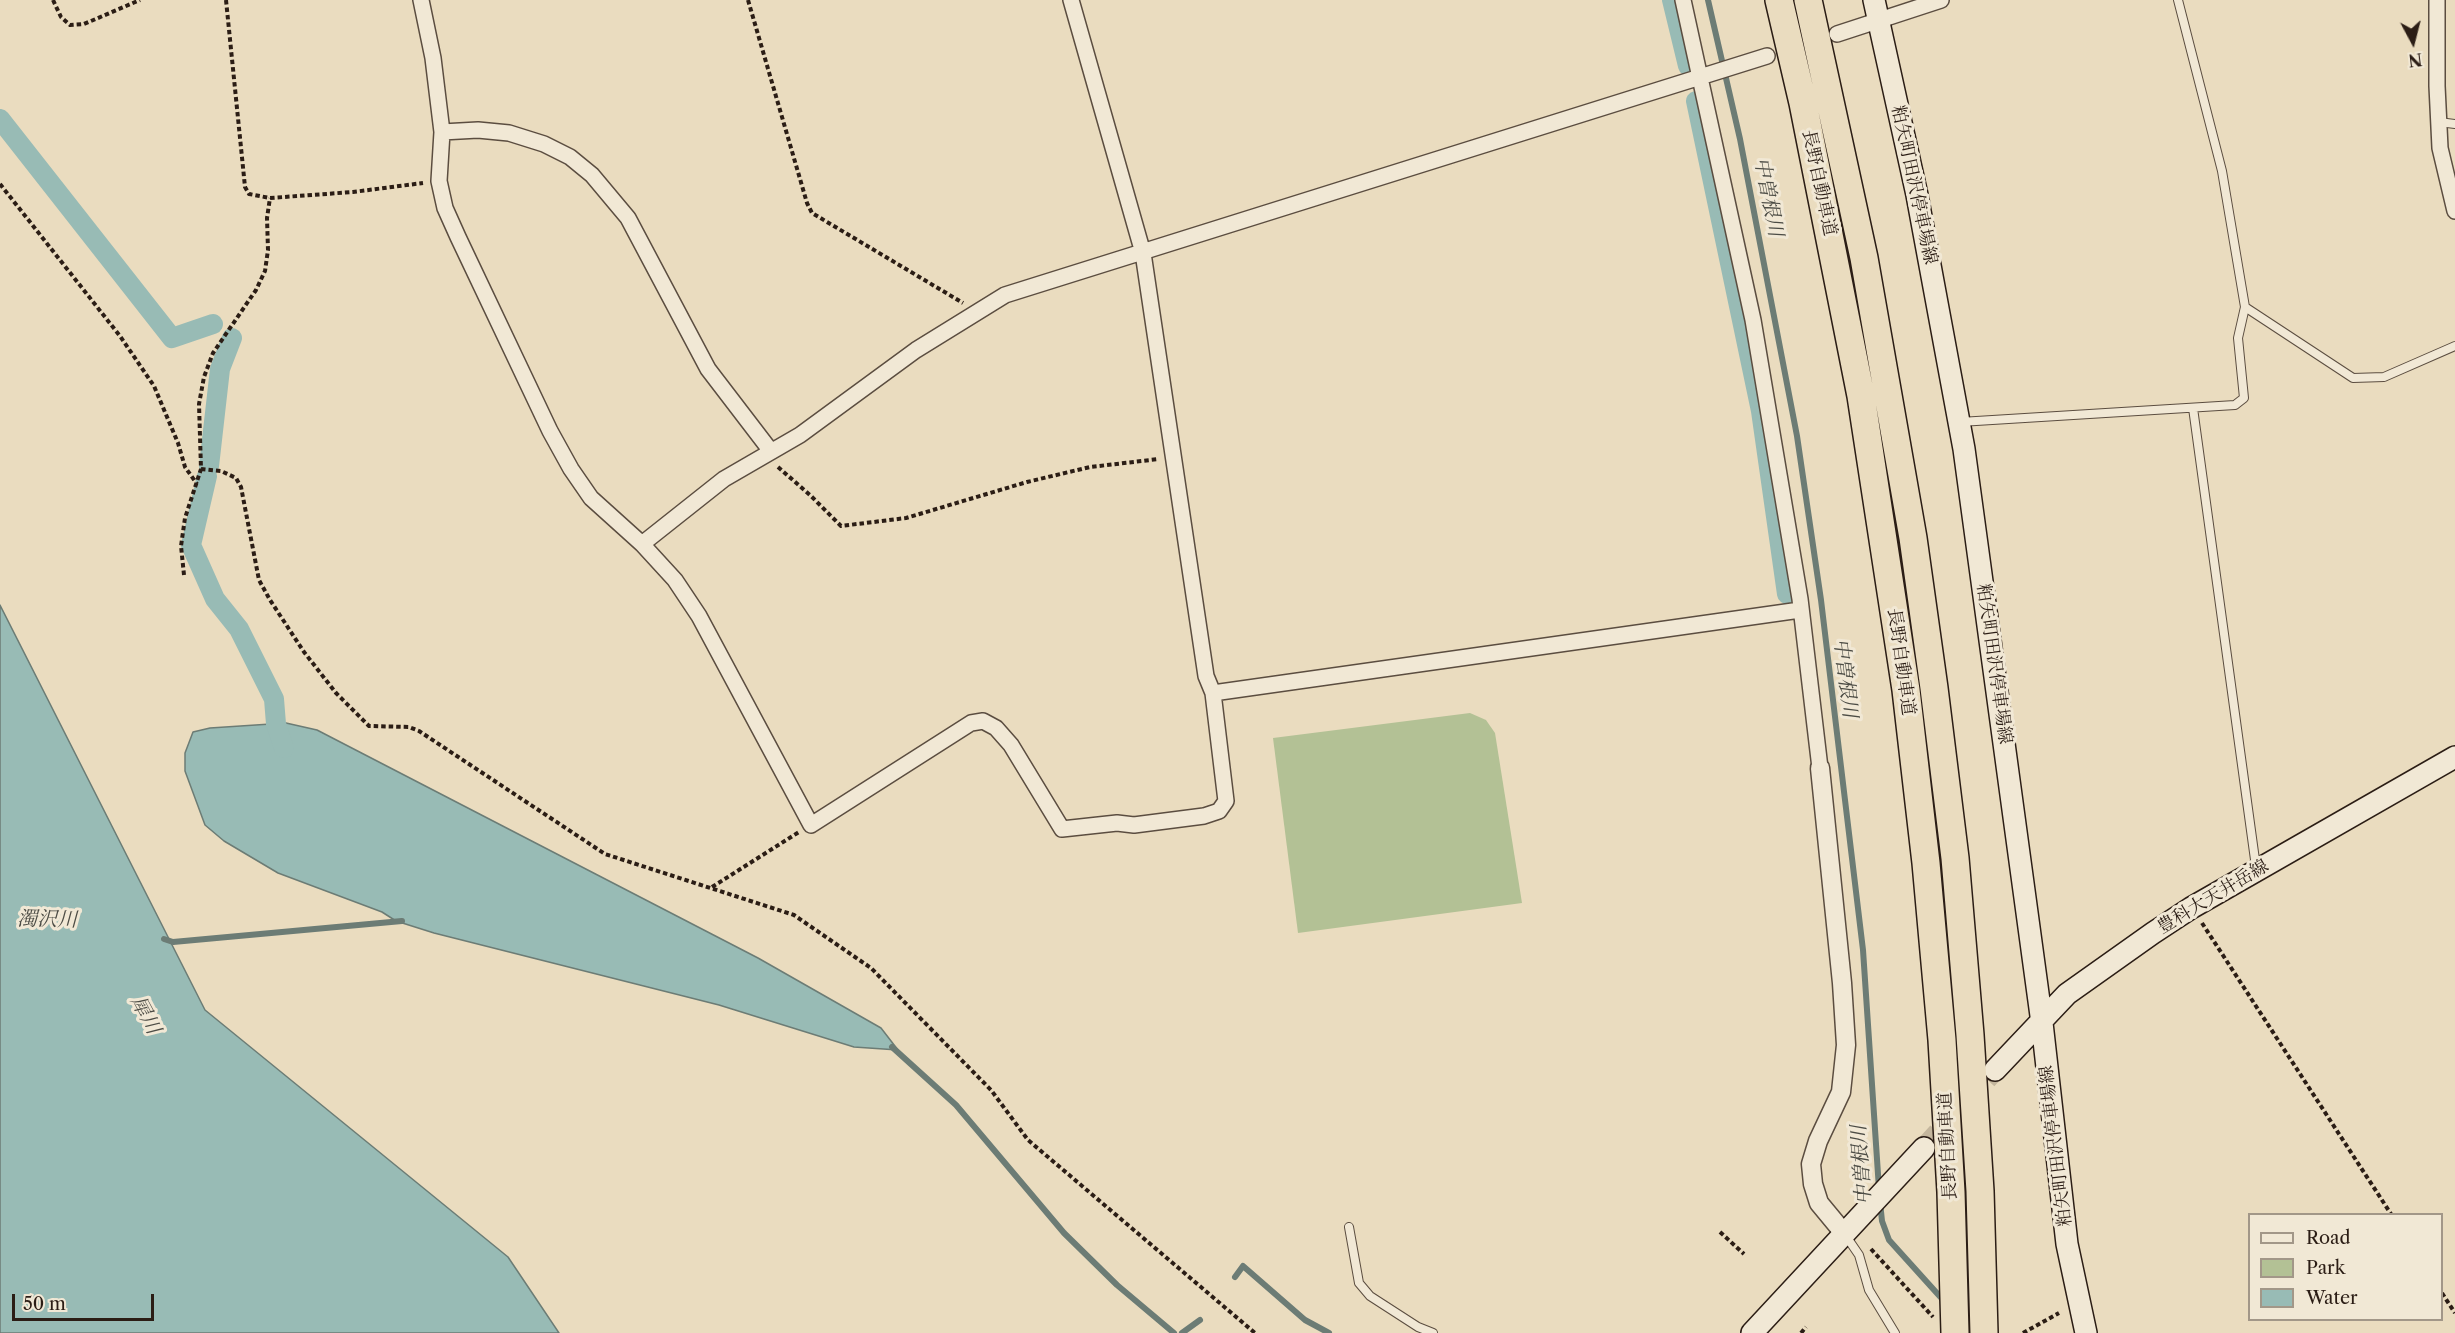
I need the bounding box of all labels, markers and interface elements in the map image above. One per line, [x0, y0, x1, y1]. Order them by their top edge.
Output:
north arrow [2383, 12, 2443, 72]
text: N [2407, 49, 2423, 71]
street label: 粕矢町田沢停車場線 [1887, 104, 1941, 266]
street label: 長野自動車道 [1797, 128, 1841, 238]
water label: 中曽根川 [1749, 155, 1787, 239]
street label: 粕矢町田沢停車場線 [1972, 582, 2016, 746]
street label: 長野自動車道 [1883, 607, 1919, 717]
water label: 中曽根川 [1828, 637, 1862, 719]
street label: 豊科大天井岳線 [2153, 855, 2273, 939]
water label: 濁沢川 [17, 907, 77, 933]
water label: 犀川 [125, 992, 165, 1038]
street label: 粕矢町田沢停車場線 [2035, 1064, 2077, 1228]
street label: 長野自動車道 [1934, 1092, 1962, 1200]
water label: 中曽根川 [1847, 1124, 1877, 1206]
legend [2248, 1213, 2443, 1321]
text: Road [2306, 1227, 2351, 1249]
text: Park [2306, 1257, 2345, 1279]
scale bar [15, 1282, 158, 1320]
text: Water [2306, 1287, 2358, 1309]
text: 50 m [23, 1293, 66, 1315]

